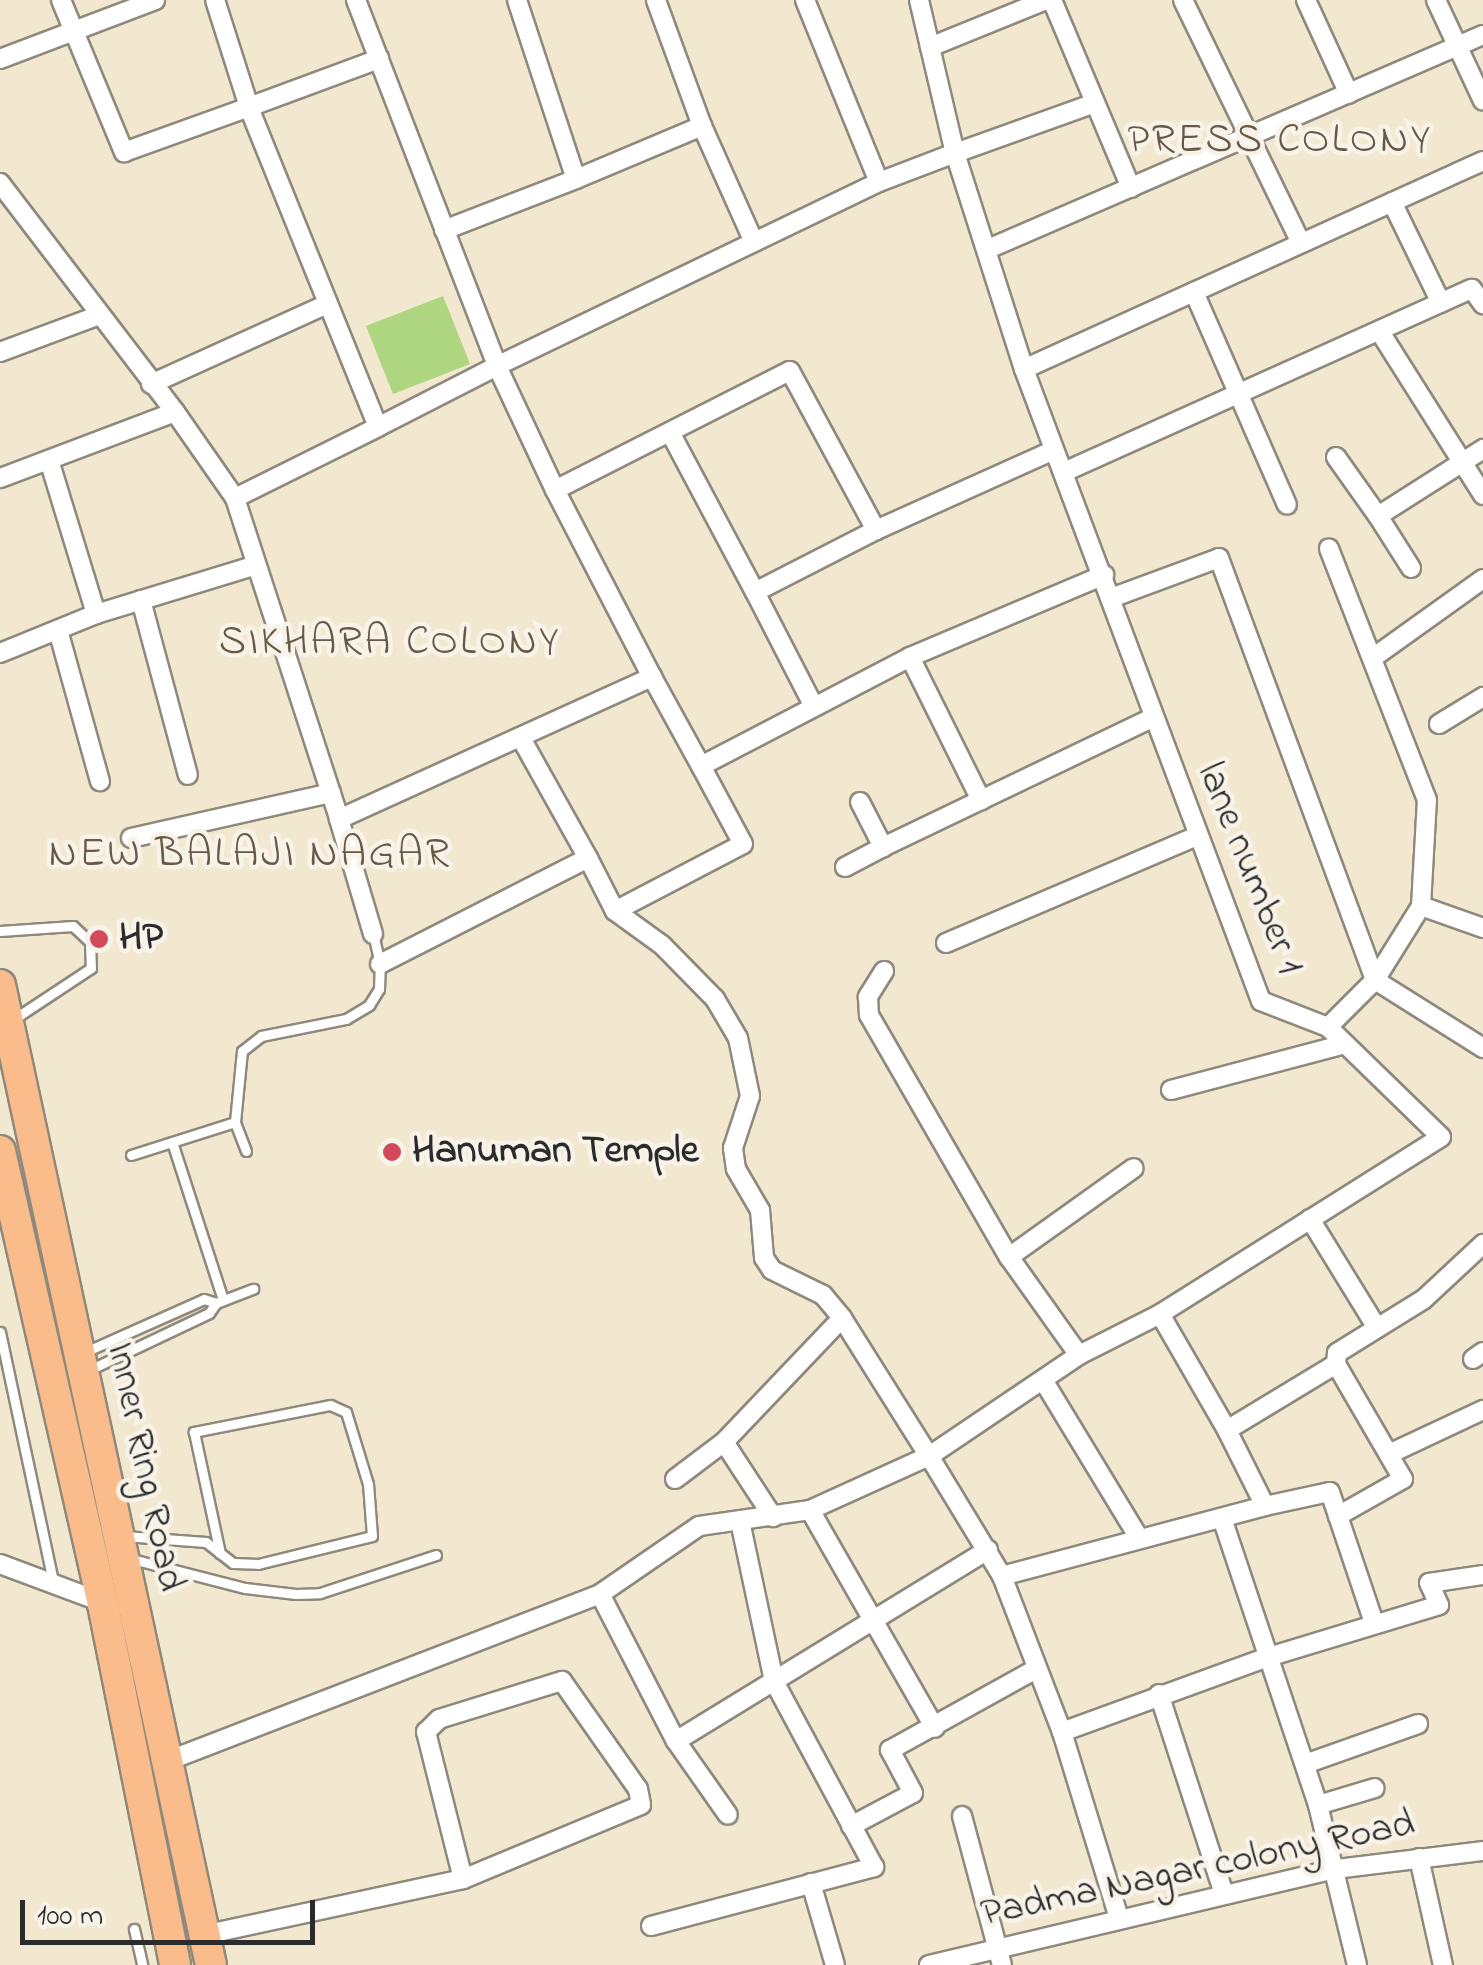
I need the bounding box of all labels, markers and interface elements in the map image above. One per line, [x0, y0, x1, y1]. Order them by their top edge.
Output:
district label: PRESS COLONY [1127, 116, 1433, 166]
district label: SIKHARA COLONY [219, 618, 561, 668]
street label: lane number 1 [1185, 756, 1313, 982]
district label: NEW BALAJI NAGAR [49, 830, 451, 880]
place label: HP [119, 915, 163, 963]
marker: HP [88, 928, 110, 950]
place label: Hanuman Temple [412, 1128, 699, 1176]
marker: Hanuman Temple [381, 1141, 403, 1163]
street label: Inner Ring Road [94, 1338, 194, 1596]
street label: Padma Nagar colony Road [977, 1801, 1419, 1939]
scale bar [25, 1880, 320, 1942]
text: 100 m [37, 1895, 103, 1939]

